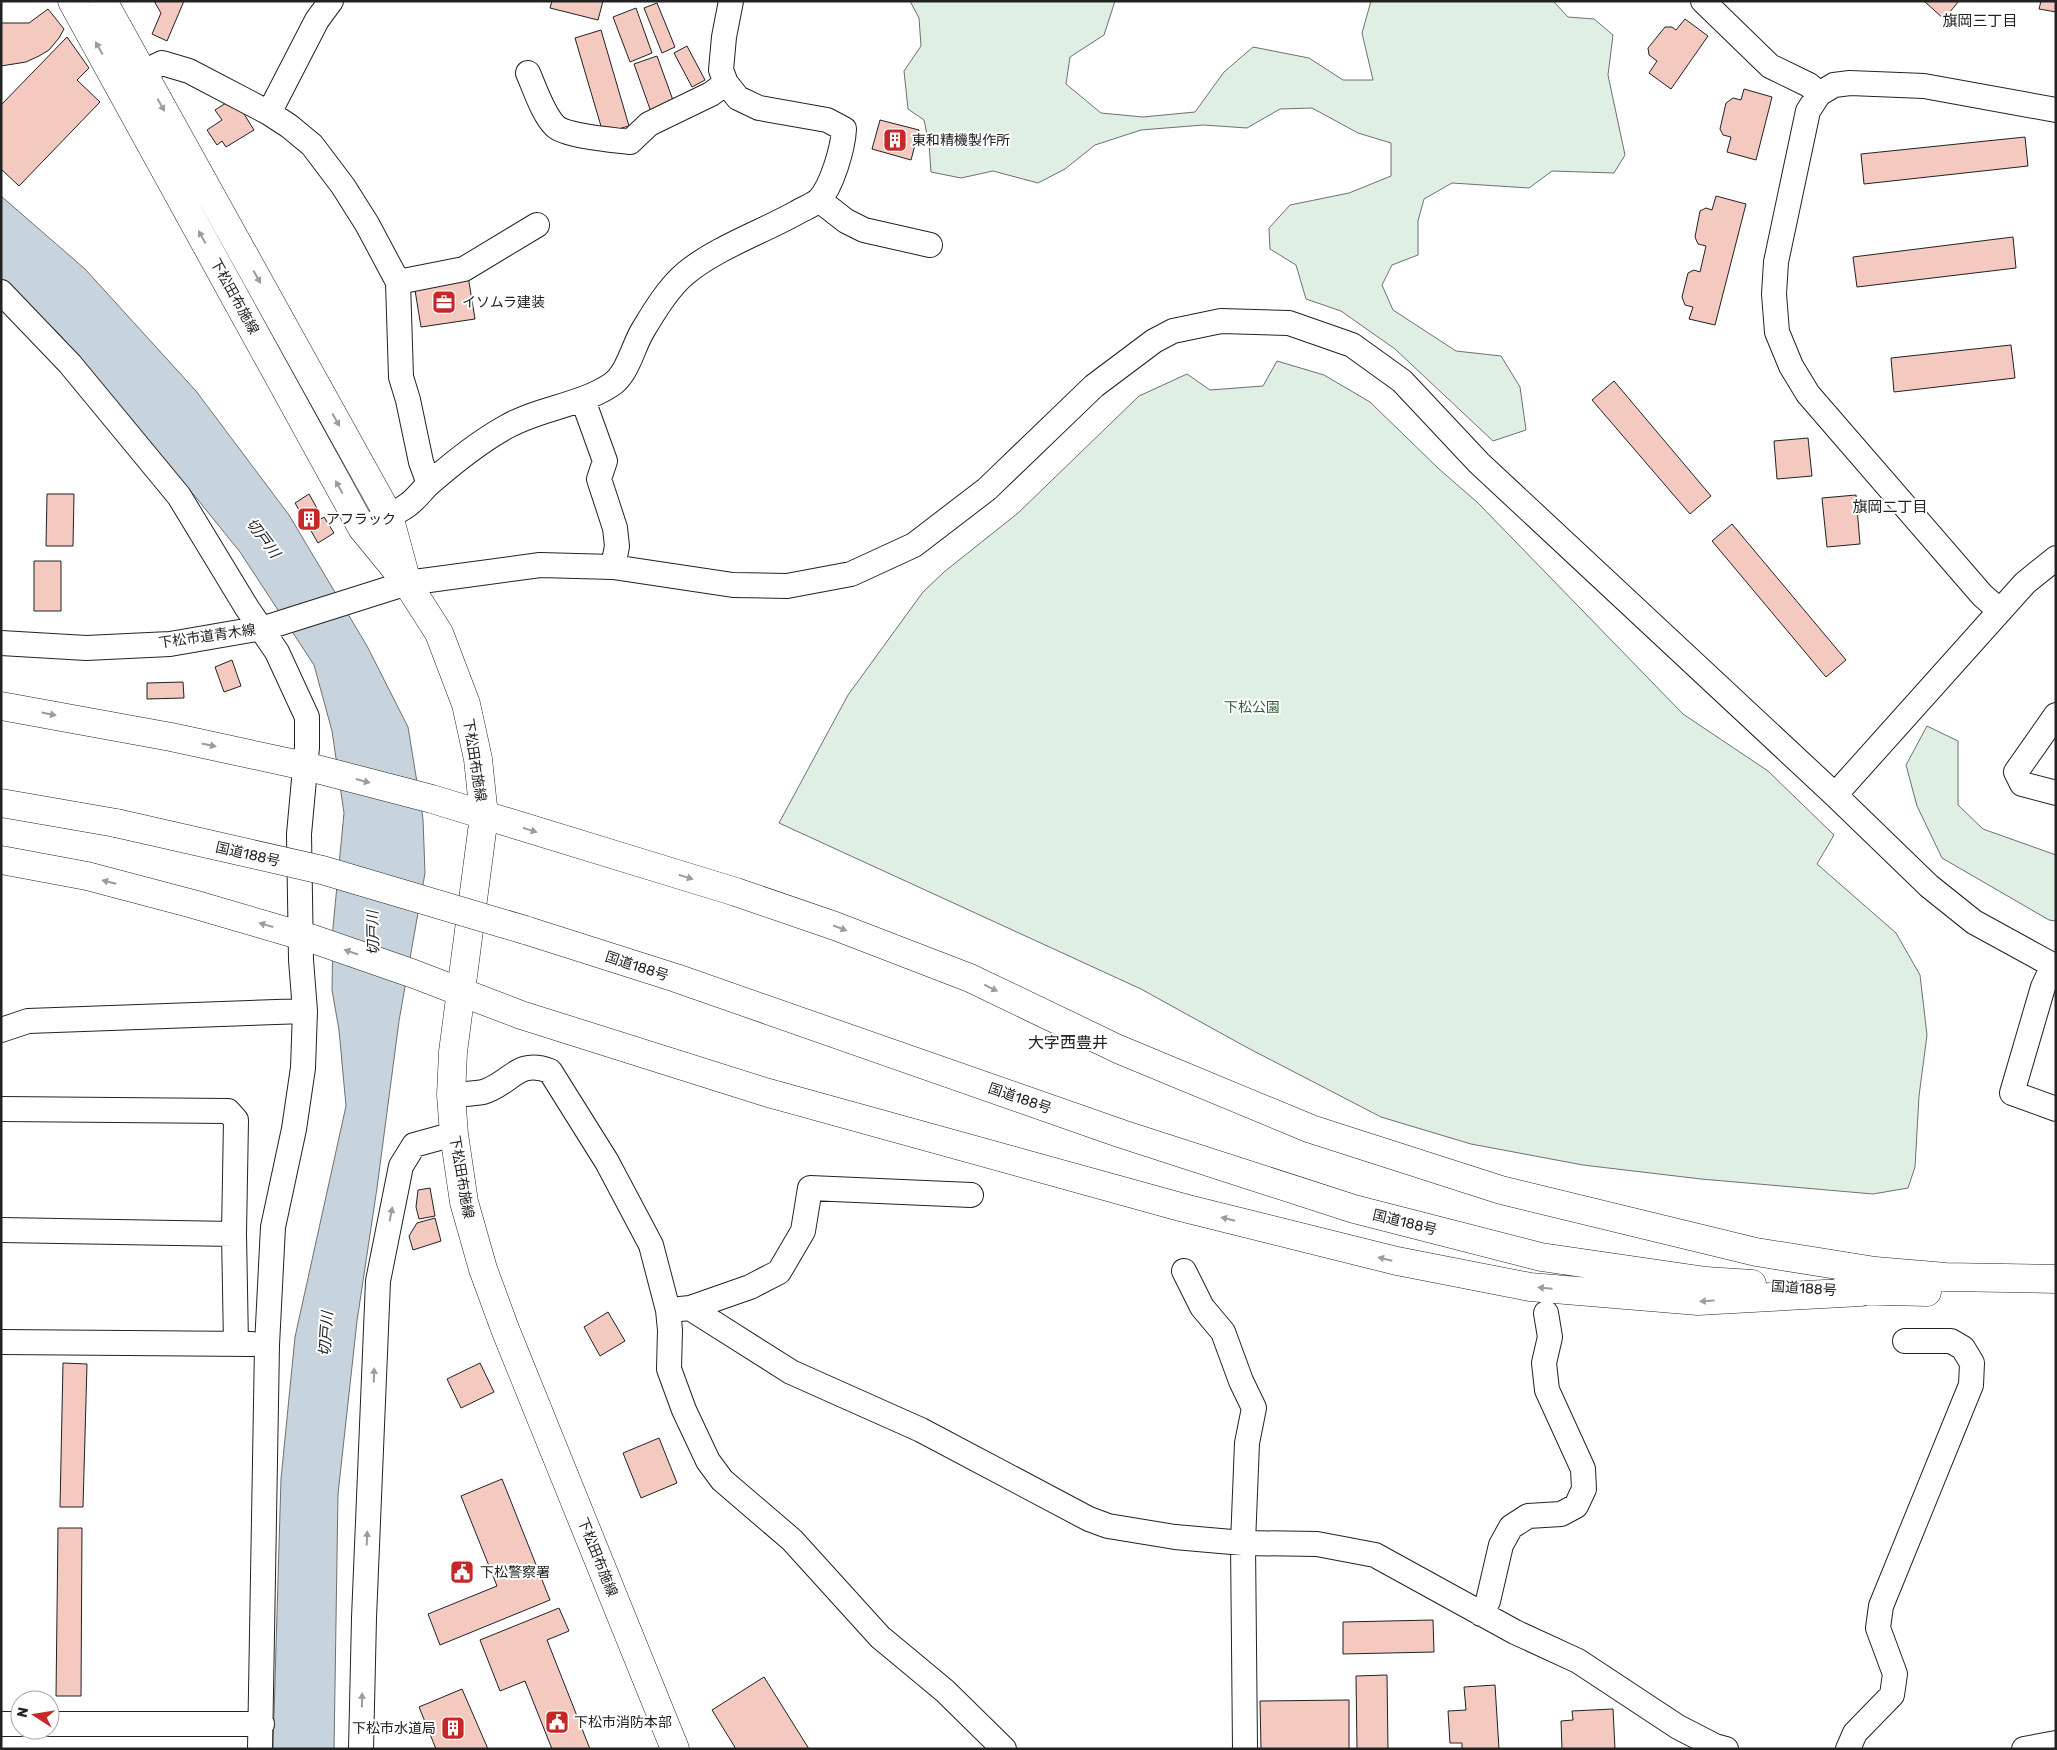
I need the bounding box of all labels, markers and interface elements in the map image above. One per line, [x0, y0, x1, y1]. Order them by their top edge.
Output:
district label: 旗岡三丁目 [1942, 12, 2018, 30]
one-way arrow [94, 42, 103, 55]
one-way arrow [157, 97, 165, 112]
building icon: 東和精機製作所 [882, 127, 908, 153]
place label: 東和精機製作所 [912, 132, 1010, 149]
one-way arrow [198, 229, 206, 244]
street label: 下松田布施線 [207, 255, 262, 337]
one-way arrow [253, 270, 261, 285]
office icon: イソムラ建装 [431, 289, 457, 315]
place label: イソムラ建装 [462, 294, 545, 311]
one-way arrow [332, 412, 340, 427]
one-way arrow [335, 479, 343, 494]
district label: 旗岡二丁目 [1852, 498, 1928, 516]
building icon: アフラック [296, 506, 322, 532]
place label: アフラック [326, 511, 396, 528]
water label: 切戸川 [242, 515, 285, 563]
street label: 下松市道青木線 [157, 621, 257, 652]
park label: 下松公園 [1224, 699, 1280, 716]
one-way arrow [42, 711, 58, 719]
street label: 下松田布施線 [460, 717, 489, 803]
one-way arrow [201, 741, 216, 749]
one-way arrow [356, 777, 371, 785]
one-way arrow [523, 826, 538, 834]
street label: 国道188号 [214, 839, 282, 870]
one-way arrow [679, 873, 694, 881]
one-way arrow [102, 878, 117, 886]
water label: 切戸川 [364, 908, 382, 956]
one-way arrow [258, 921, 273, 929]
one-way arrow [833, 924, 848, 932]
one-way arrow [344, 948, 359, 955]
street label: 国道188号 [603, 948, 671, 985]
one-way arrow [984, 984, 998, 992]
district label: 大字西豊井 [1028, 1033, 1108, 1052]
street label: 国道188号 [986, 1080, 1054, 1117]
street label: 下松田布施線 [446, 1134, 477, 1220]
one-way arrow [388, 1206, 396, 1222]
street label: 国道188号 [1371, 1206, 1439, 1239]
one-way arrow [1220, 1215, 1235, 1223]
one-way arrow [1378, 1255, 1393, 1263]
street label: 国道188号 [1771, 1278, 1837, 1299]
one-way arrow [1537, 1284, 1553, 1292]
one-way arrow [1699, 1297, 1715, 1305]
water label: 切戸川 [315, 1309, 337, 1357]
one-way arrow [370, 1367, 378, 1383]
street label: 下松田布施線 [574, 1515, 621, 1599]
one-way arrow [364, 1529, 372, 1545]
public building icon: 下松警察署 [449, 1559, 475, 1585]
place label: 下松警察署 [480, 1564, 550, 1581]
north arrow [10, 1690, 60, 1740]
one-way arrow [358, 1692, 366, 1708]
text: N [13, 1706, 32, 1719]
public building icon: 下松市消防本部 [544, 1709, 570, 1735]
place label: 下松市消防本部 [574, 1714, 672, 1731]
building icon: 下松市水道局 [440, 1715, 466, 1741]
place label: 下松市水道局 [352, 1720, 436, 1737]

